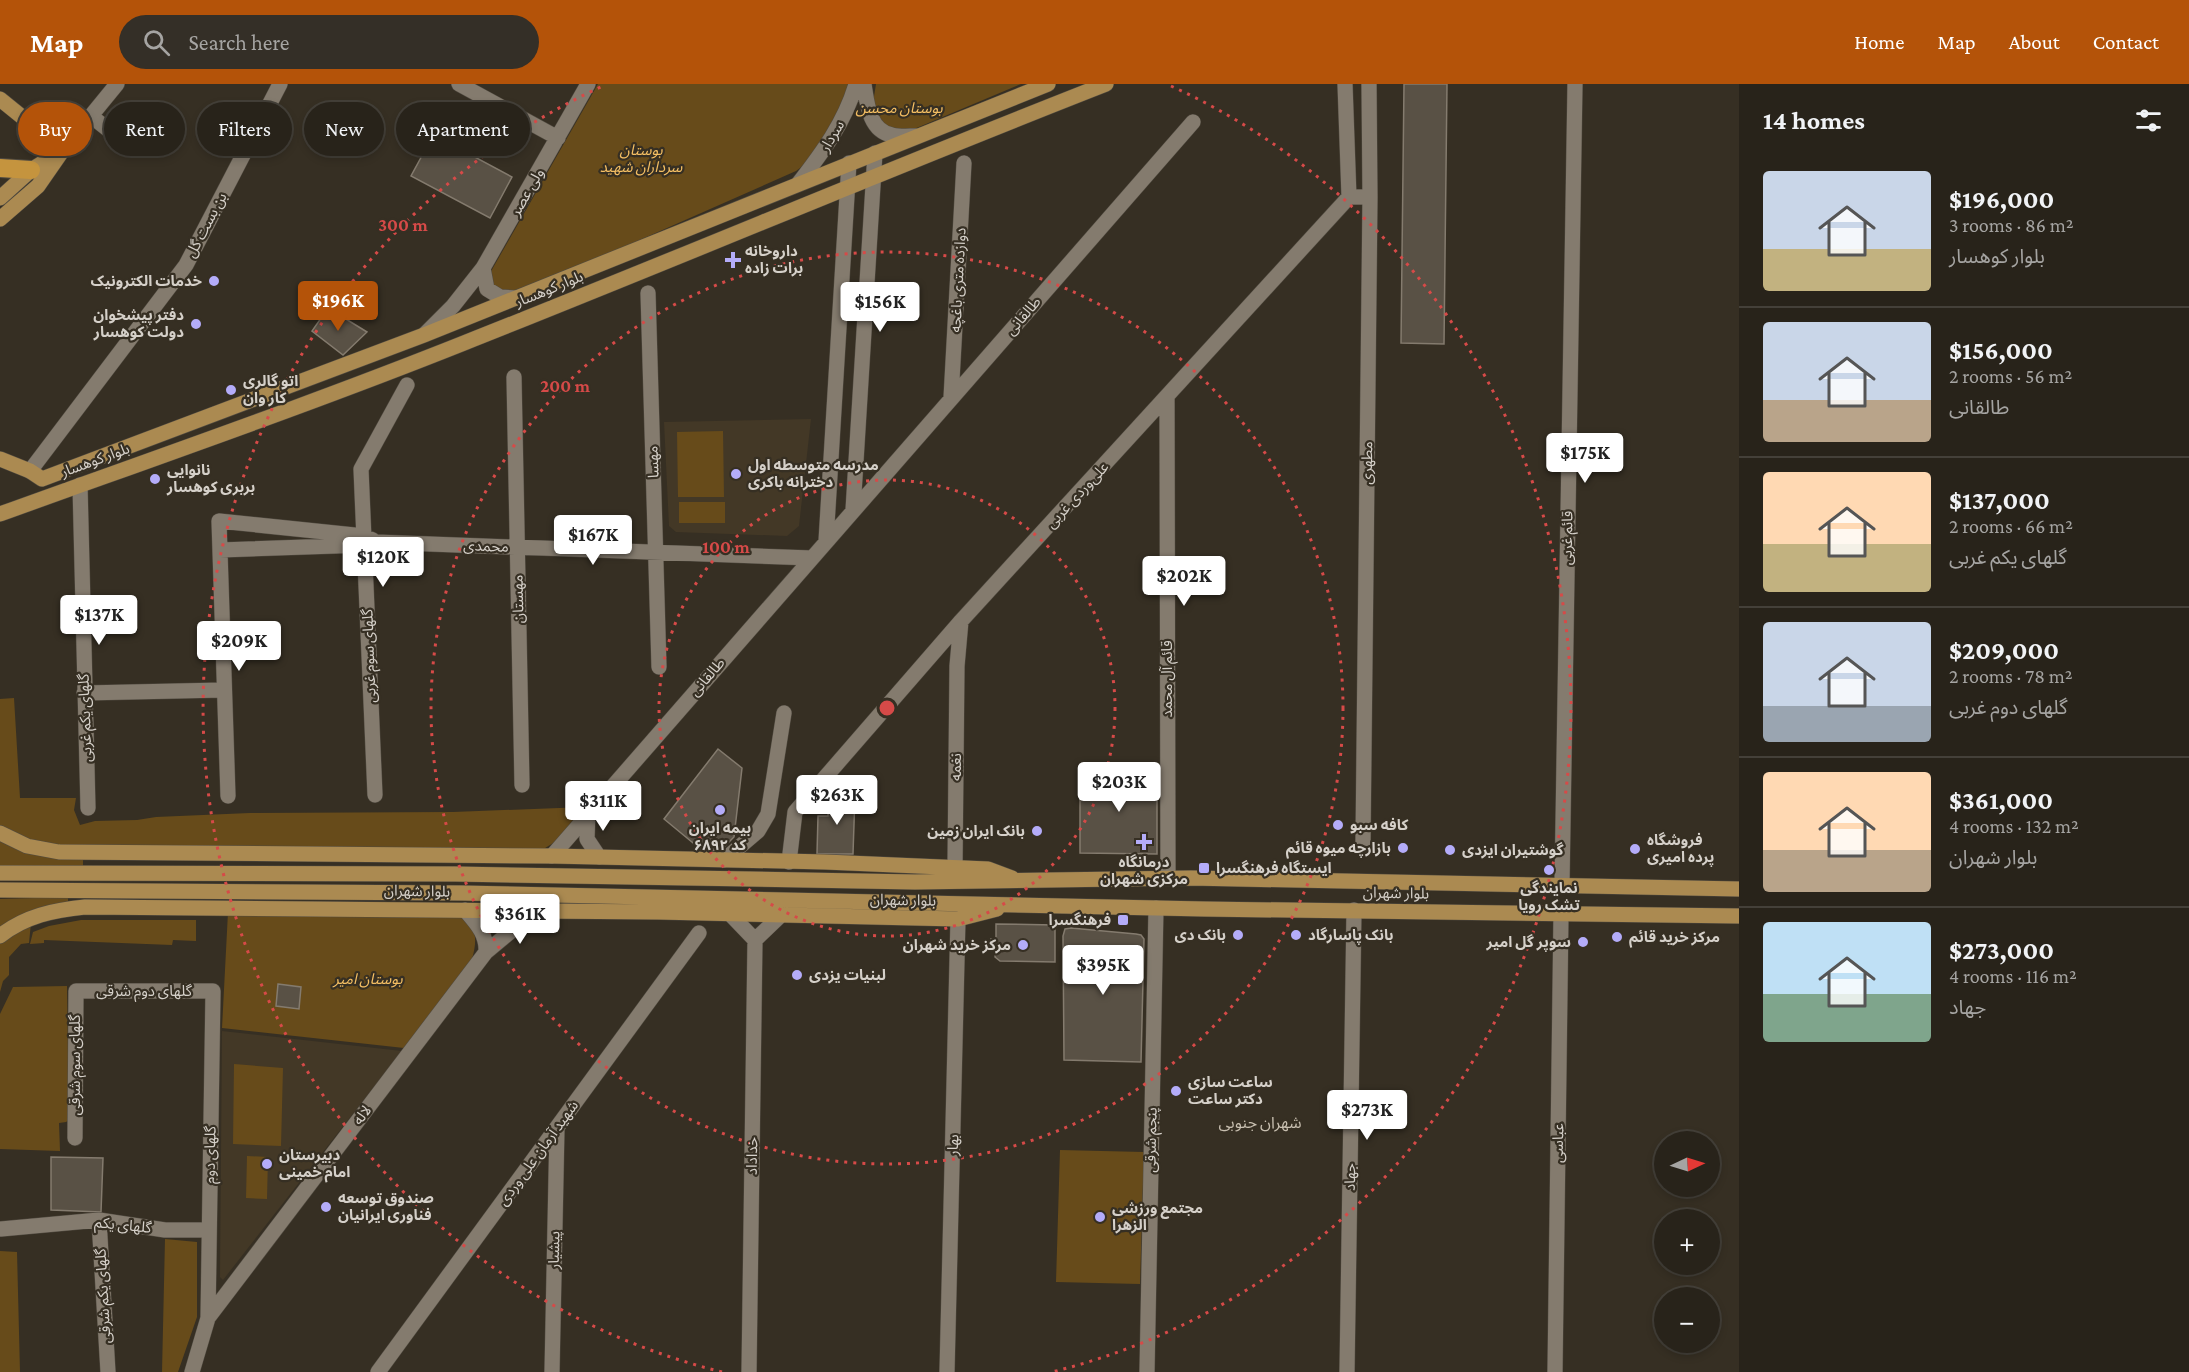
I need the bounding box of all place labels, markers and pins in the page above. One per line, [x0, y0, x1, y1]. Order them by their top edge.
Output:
place label: داروخانه برات زاده [745, 243, 803, 277]
marker: داروخانه برات زاده [726, 253, 740, 267]
place label: خدمات الکترونیک [91, 273, 203, 290]
marker: خدمات الکترونیک [207, 274, 221, 288]
pin: $196K [296, 281, 380, 332]
pin: $156K [838, 282, 922, 333]
place label: دفتر پیشخوان دولت کوهسار [93, 307, 184, 341]
marker: دفتر پیشخوان دولت کوهسار [189, 317, 203, 331]
place label: اتو گالری کار وان [243, 372, 298, 407]
marker: اتو گالری کار وان [224, 383, 238, 397]
pin: $175K [1543, 433, 1627, 484]
place label: مدرسه متوسطه اول دخترانه باکری [748, 457, 879, 491]
place label: نانوایی بربری کوهسار [166, 462, 255, 496]
marker: مدرسه متوسطه اول دخترانه باکری [729, 467, 743, 481]
marker: نانوایی بربری کوهسار [148, 472, 162, 486]
pin: $167K [551, 515, 635, 566]
pin: $120K [341, 537, 425, 588]
pin: $202K [1142, 556, 1226, 607]
pin: $137K [57, 595, 141, 646]
pin: $209K [197, 621, 281, 672]
centre of rings [877, 698, 897, 718]
pin: $203K [1077, 762, 1161, 813]
pin: $263K [795, 775, 879, 826]
pin: $311K [561, 781, 645, 832]
marker: بیمه ایران کد ۶۸۹۲ [713, 803, 727, 817]
place label: کافه سبو [1350, 817, 1408, 834]
marker: کافه سبو [1331, 818, 1345, 832]
place label: بیمه ایران کد ۶۸۹۲ [689, 820, 751, 853]
place label: بانک ایران زمین [927, 823, 1025, 840]
marker: بانک ایران زمین [1030, 824, 1044, 838]
place label: فروشگاه پرده امیری [1647, 831, 1714, 867]
marker: درمانگاه مرکزی شهران [1135, 833, 1153, 851]
place label: بازارچه میوه قائم [1286, 840, 1391, 859]
marker: بازارچه میوه قائم [1396, 841, 1410, 855]
place label: گوشتیران ایزدی [1462, 841, 1564, 859]
marker: فروشگاه پرده امیری [1628, 842, 1642, 856]
marker: گوشتیران ایزدی [1443, 843, 1457, 857]
place label: درمانگاه مرکزی شهران [1100, 853, 1188, 888]
place label: ایستگاه فرهنگسرا [1216, 859, 1332, 877]
marker: ایستگاه فرهنگسرا [1197, 861, 1211, 875]
marker: نمایندگی تشک رویا [1542, 863, 1556, 877]
place label: نمایندگی تشک رویا [1518, 879, 1580, 914]
pin: $361K [478, 894, 562, 945]
place label: فرهنگسرا [1049, 911, 1111, 929]
marker: فرهنگسرا [1116, 913, 1130, 927]
place label: بانک پاسارگاد [1308, 926, 1394, 945]
place label: بانک دی [1174, 927, 1226, 943]
marker: بانک دی [1231, 928, 1245, 942]
marker: بانک پاسارگاد [1289, 928, 1303, 942]
place label: مرکز خرید قائم [1629, 929, 1720, 948]
marker: مرکز خرید قائم [1610, 930, 1624, 944]
place label: سوپر گل امیر [1486, 933, 1571, 952]
marker: سوپر گل امیر [1576, 935, 1590, 949]
place label: مرکز خرید شهران [903, 937, 1011, 954]
marker: مرکز خرید شهران [1016, 938, 1030, 952]
pin: $395K [1061, 945, 1145, 996]
place label: لبنیات یزدی [809, 967, 886, 984]
marker: لبنیات یزدی [790, 968, 804, 982]
place label: ساعت سازی دکتر ساعت [1188, 1074, 1273, 1108]
marker: ساعت سازی دکتر ساعت [1169, 1084, 1183, 1098]
pin: $273K [1325, 1090, 1409, 1141]
place label: دبیرستان امام خمینی [279, 1147, 350, 1183]
marker: دبیرستان امام خمینی [260, 1157, 274, 1171]
place label: صندوق توسعه فناوری ایرانیان [338, 1190, 434, 1224]
marker: صندوق توسعه فناوری ایرانیان [319, 1200, 333, 1214]
place label: مجتمع ورزشی الزهرا [1112, 1200, 1203, 1234]
marker: مجتمع ورزشی الزهرا [1093, 1210, 1107, 1224]

